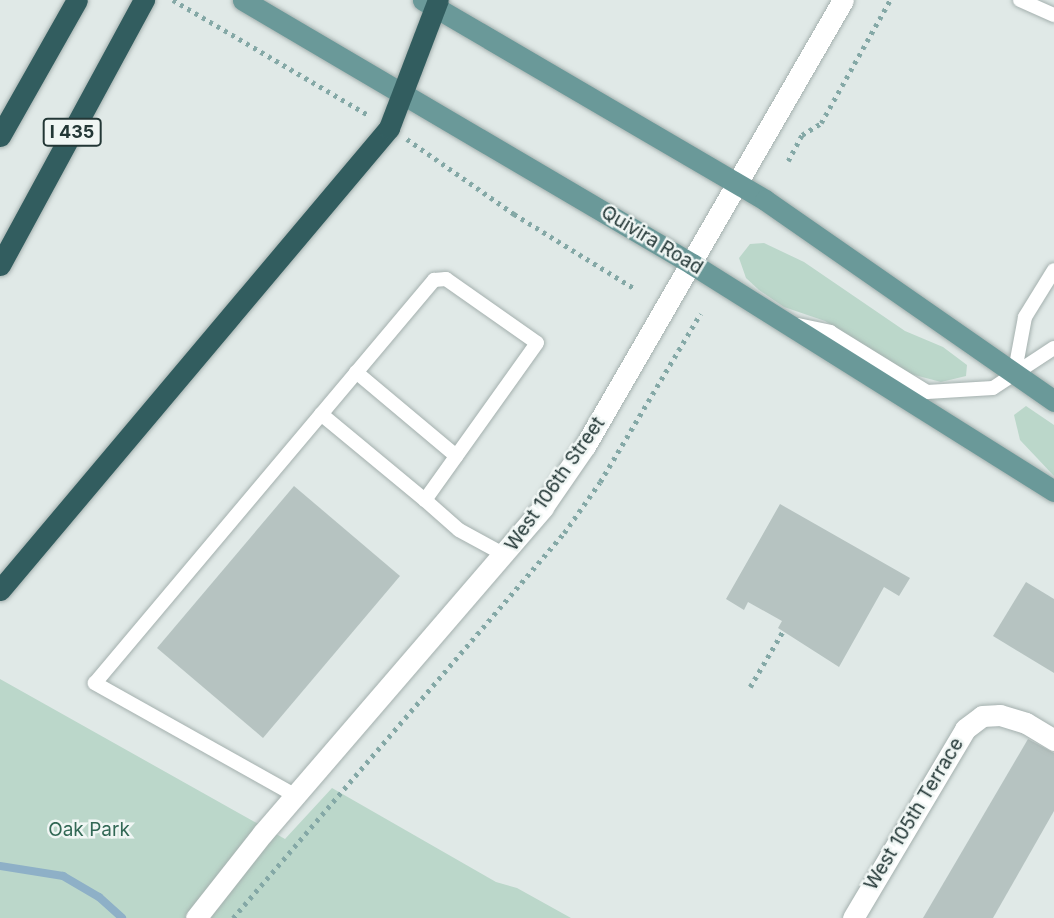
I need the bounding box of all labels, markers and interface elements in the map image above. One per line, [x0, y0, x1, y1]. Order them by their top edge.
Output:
road number: I 435 [42, 118, 102, 146]
street label: Quivira Road [597, 201, 707, 279]
street label: West 106th Street [500, 413, 610, 555]
street label: West 105th Terrace [860, 734, 968, 894]
park label: Oak Park [48, 819, 130, 841]

